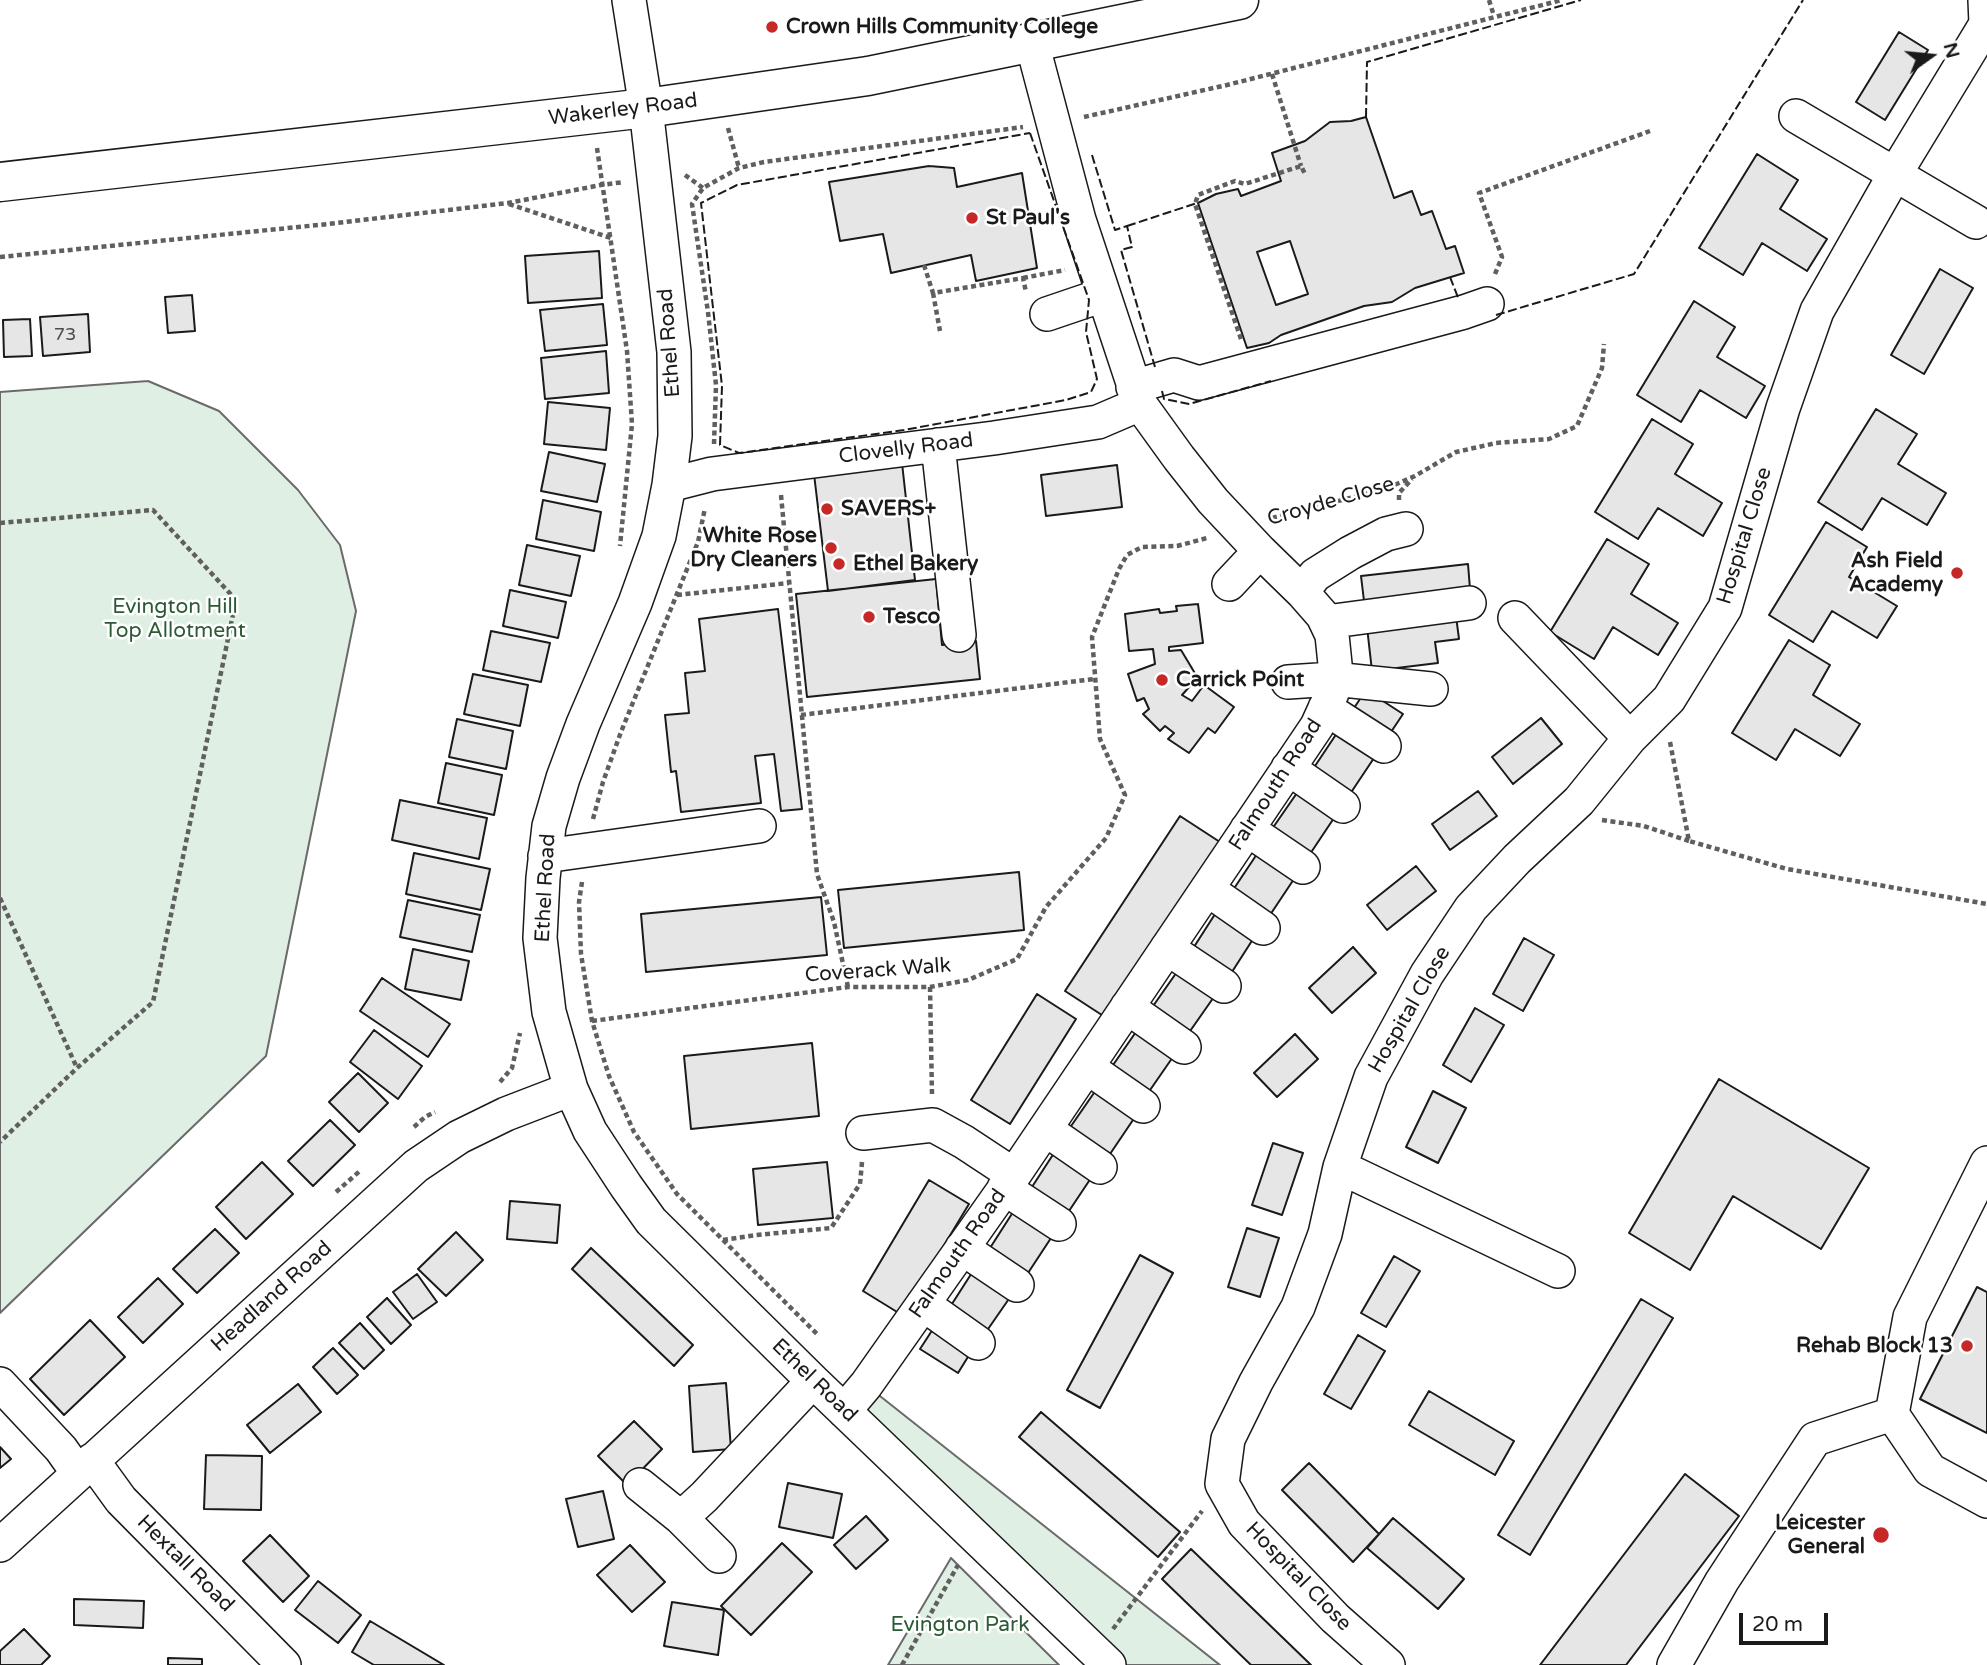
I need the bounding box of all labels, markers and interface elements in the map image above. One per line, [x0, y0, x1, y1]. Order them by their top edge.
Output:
place label: Crown Hills Community College [786, 14, 1098, 40]
marker: Crown Hills Community College [764, 19, 780, 35]
north arrow [1896, 21, 1966, 91]
text: N [1939, 40, 1964, 61]
street label: Wakerley Road [547, 88, 699, 132]
place label: St Paul's [986, 205, 1070, 231]
marker: St Paul's [964, 210, 980, 226]
street label: Ethel Road [654, 288, 686, 398]
house number: 73 [54, 324, 76, 346]
street label: Clovelly Road [837, 428, 975, 470]
street label: Hospital Close [1712, 464, 1778, 608]
street label: Croyde Close [1265, 472, 1397, 532]
place label: SAVERS+ [841, 496, 936, 522]
marker: SAVERS+ [819, 501, 835, 517]
place label: White Rose Dry Cleaners [690, 523, 817, 573]
marker: White Rose Dry Cleaners [823, 540, 839, 556]
place label: Ash Field Academy [1849, 548, 1943, 598]
place label: Ethel Bakery [853, 551, 978, 577]
marker: Ethel Bakery [831, 556, 847, 572]
marker: Ash Field Academy [1949, 565, 1965, 581]
park label: Evington Hill Top Allotment [104, 594, 246, 644]
place label: Tesco [883, 604, 940, 630]
marker: Tesco [861, 609, 877, 625]
place label: Carrick Point [1176, 667, 1304, 693]
marker: Carrick Point [1154, 672, 1170, 688]
street label: Falmouth Road [1224, 714, 1328, 856]
street label: Ethel Road [531, 833, 561, 943]
street label: Hospital Close [1364, 942, 1456, 1078]
street label: Coverack Walk [804, 953, 952, 989]
street label: Falmouth Road [904, 1184, 1012, 1324]
street label: Headland Road [206, 1236, 338, 1358]
place label: Rehab Block 13 [1796, 1333, 1953, 1359]
street label: Ethel Road [766, 1334, 862, 1428]
marker: Rehab Block 13 [1959, 1338, 1975, 1354]
street label: Hextall Road [131, 1510, 239, 1618]
place label: Leicester General [1775, 1510, 1865, 1560]
street label: Hospital Close [1240, 1517, 1356, 1637]
marker: Leicester General [1871, 1525, 1891, 1545]
scale bar [1742, 1598, 1831, 1642]
park label: Evington Park [890, 1612, 1030, 1638]
text: 20 m [1752, 1612, 1803, 1637]

